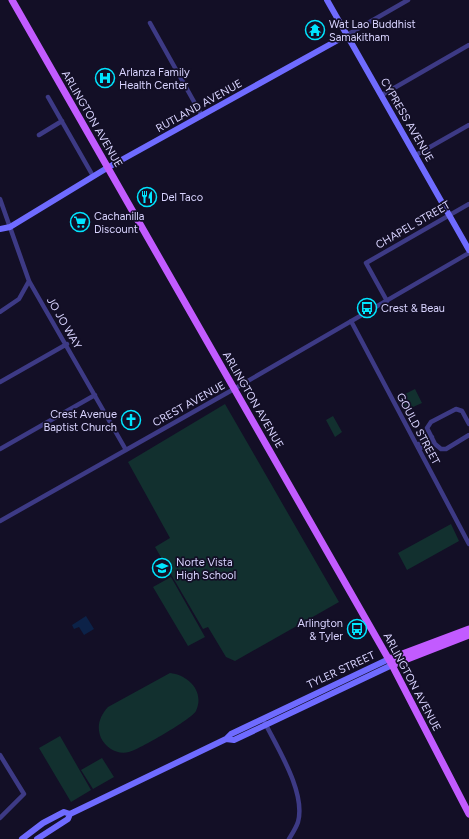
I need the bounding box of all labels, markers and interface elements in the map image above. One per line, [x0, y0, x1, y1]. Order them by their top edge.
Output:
place label: Wat Lao Buddhist Samakitham [329, 18, 416, 44]
temple icon: Wat Lao Buddhist Samakitham [304, 19, 326, 41]
place label: Arlanza Family Health Center [119, 66, 190, 92]
hospital icon: Arlanza Family Health Center [94, 67, 116, 89]
street label: ARLINGTON AVENUE [59, 68, 125, 170]
street label: CYPRESS AVENUE [378, 76, 436, 164]
street label: RUTLAND AVENUE [154, 77, 244, 135]
restaurant icon: Del Taco [136, 186, 158, 208]
place label: Del Taco [161, 191, 203, 204]
street label: CHAPEL STREET [373, 198, 453, 252]
place label: Cachanilla Discount [94, 210, 144, 236]
supermarket icon: Cachanilla Discount [69, 211, 91, 233]
street label: JO JO WAY [44, 295, 84, 352]
bus stop icon: Crest & Beau [356, 297, 378, 319]
place label: Crest & Beau [381, 302, 445, 315]
street label: ARLINGTON AVENUE [220, 349, 286, 451]
street label: CREST AVENUE [151, 379, 227, 429]
street label: GOULD STREET [394, 391, 442, 467]
place label: Crest Avenue Baptist Church [43, 408, 117, 434]
church icon: Crest Avenue Baptist Church [120, 409, 142, 431]
place label: Norte Vista High School [176, 556, 236, 582]
school or university icon: Norte Vista High School [151, 557, 173, 579]
place label: Arlington & Tyler [298, 617, 343, 643]
bus stop icon: Arlington & Tyler [346, 618, 368, 640]
street label: ARLINGTON AVENUE [381, 631, 443, 733]
street label: TYLER STREET [305, 649, 377, 691]

